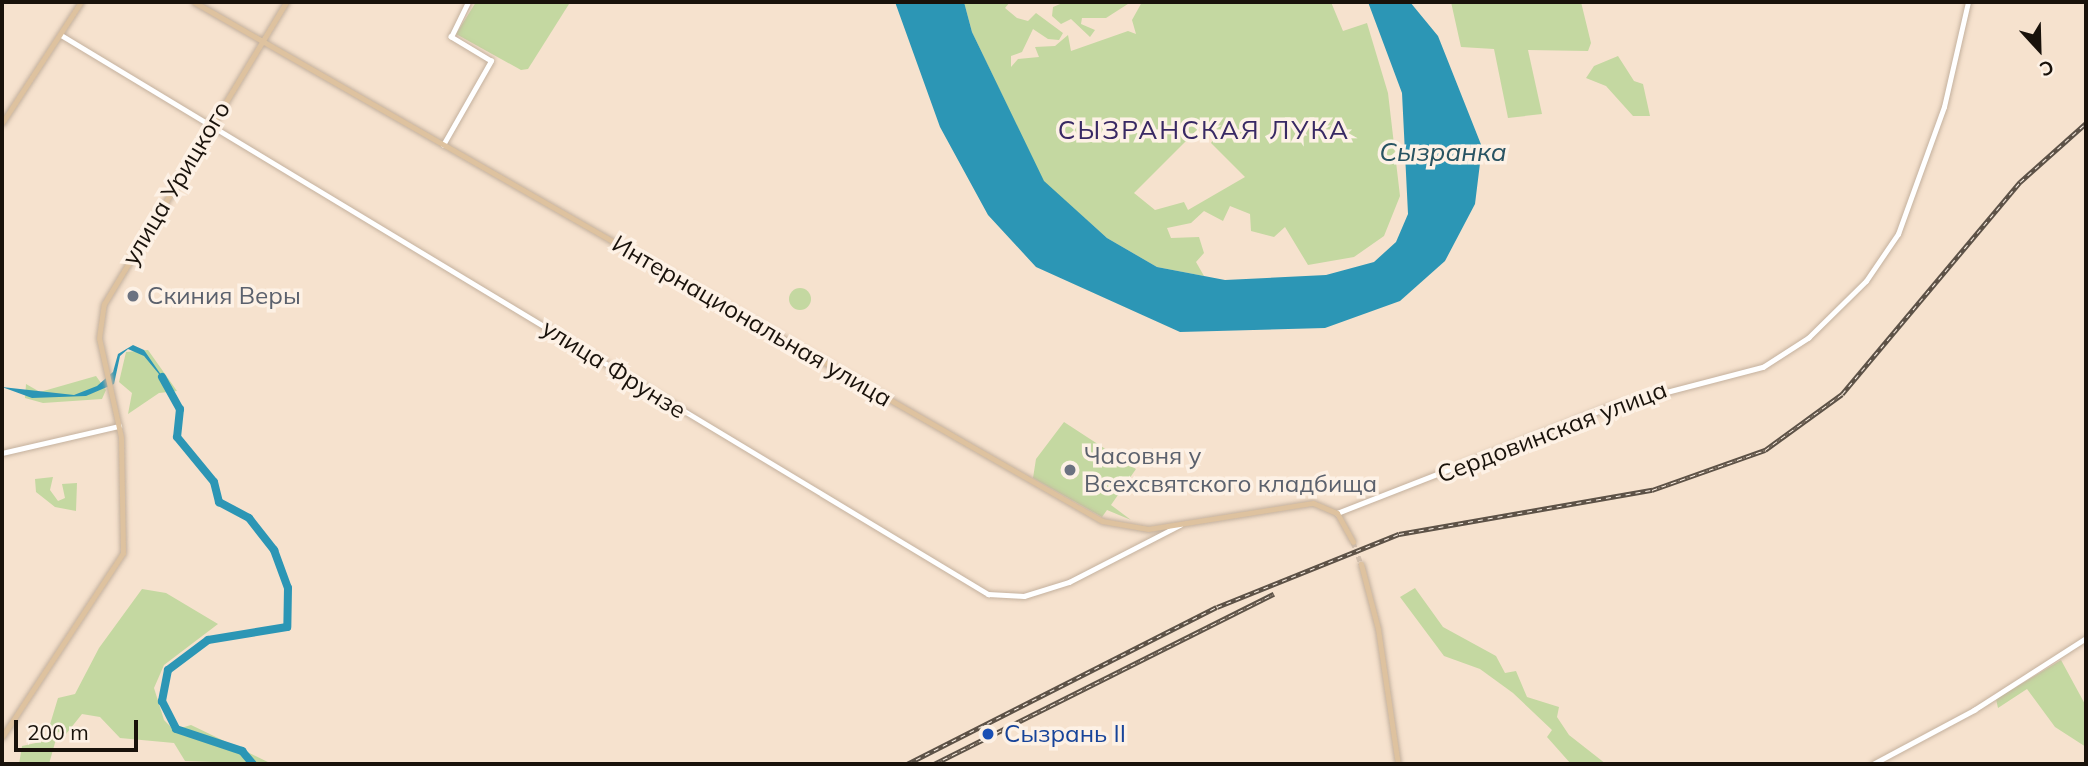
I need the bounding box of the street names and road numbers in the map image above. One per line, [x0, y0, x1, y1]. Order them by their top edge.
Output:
street label: улица Урицкого [116, 96, 236, 270]
street label: Интернациональная улица [607, 229, 897, 413]
street label: улица Фрунзе [537, 313, 691, 425]
street label: Сердовинская улица [1433, 375, 1671, 489]

